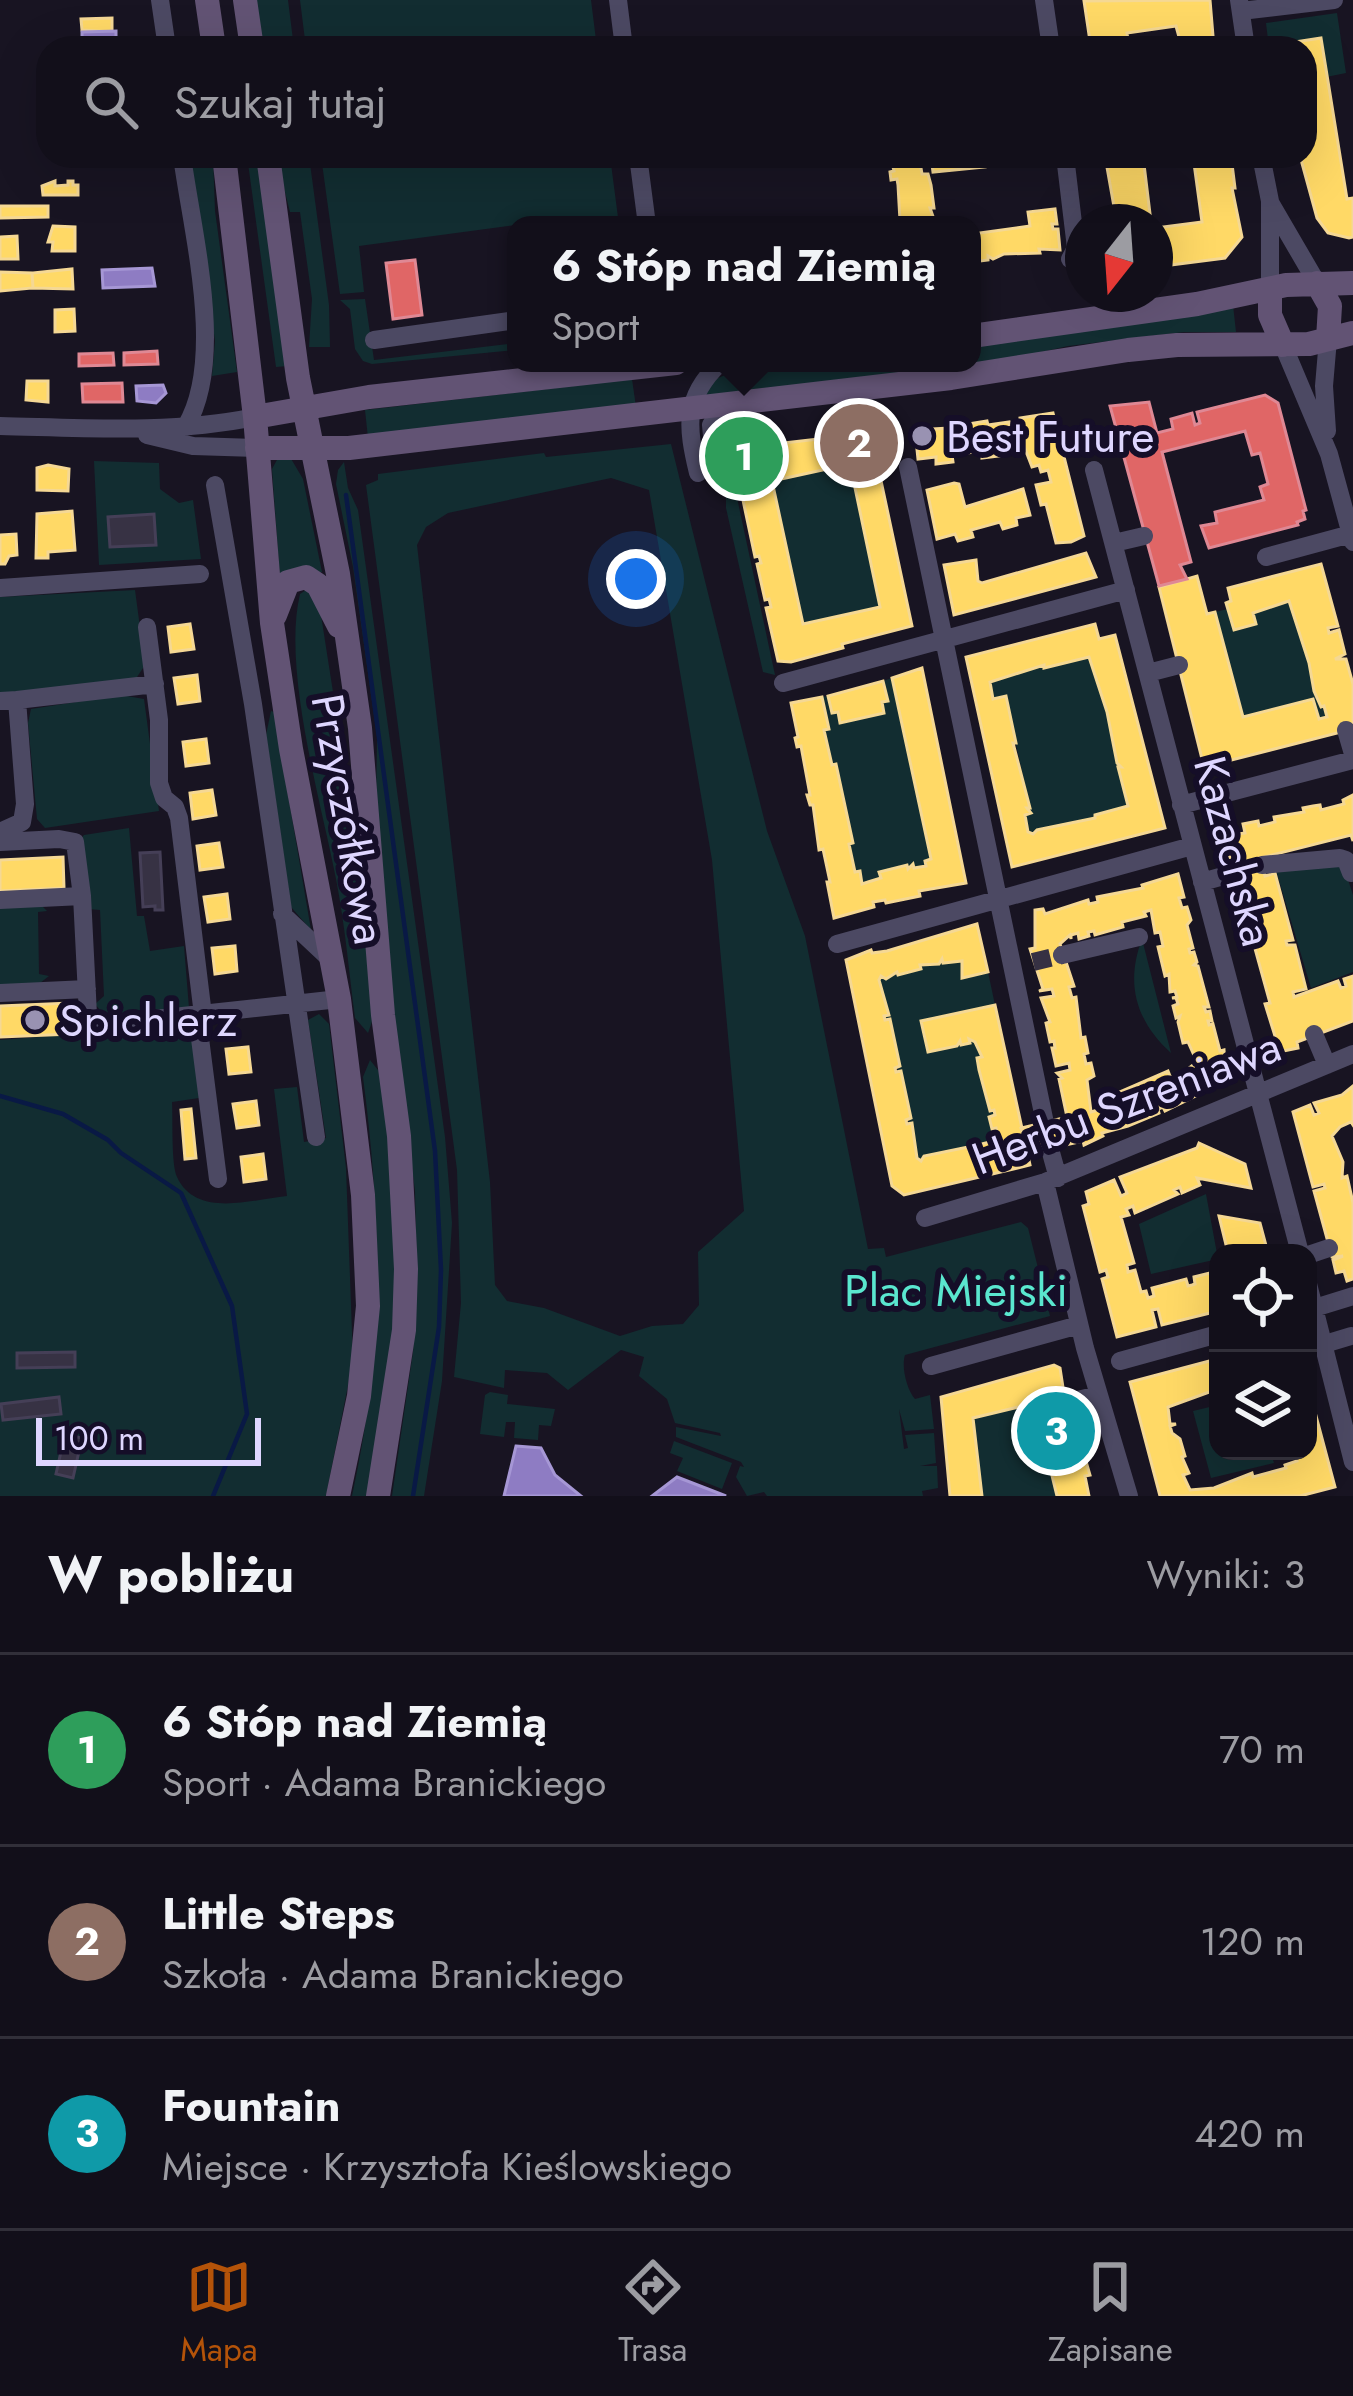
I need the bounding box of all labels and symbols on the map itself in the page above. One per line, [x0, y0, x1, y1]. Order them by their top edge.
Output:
north arrow [1065, 204, 1173, 312]
pin: 2 [820, 398, 898, 488]
place label: Best Future [946, 404, 1154, 469]
pin: 1 [705, 411, 783, 501]
marker: Best Future [909, 423, 935, 449]
your location [606, 549, 666, 609]
street label: Przyczółkowa [295, 689, 402, 949]
street label: Kazachska [1177, 749, 1290, 953]
place label: Spichlerz [59, 988, 237, 1053]
marker: Spichlerz [22, 1007, 48, 1033]
street label: Herbu Szreniawa [962, 1014, 1290, 1191]
park label: Plac Miejski [844, 1258, 1068, 1323]
pin: 3 [1017, 1386, 1095, 1476]
scale bar [36, 1412, 261, 1465]

